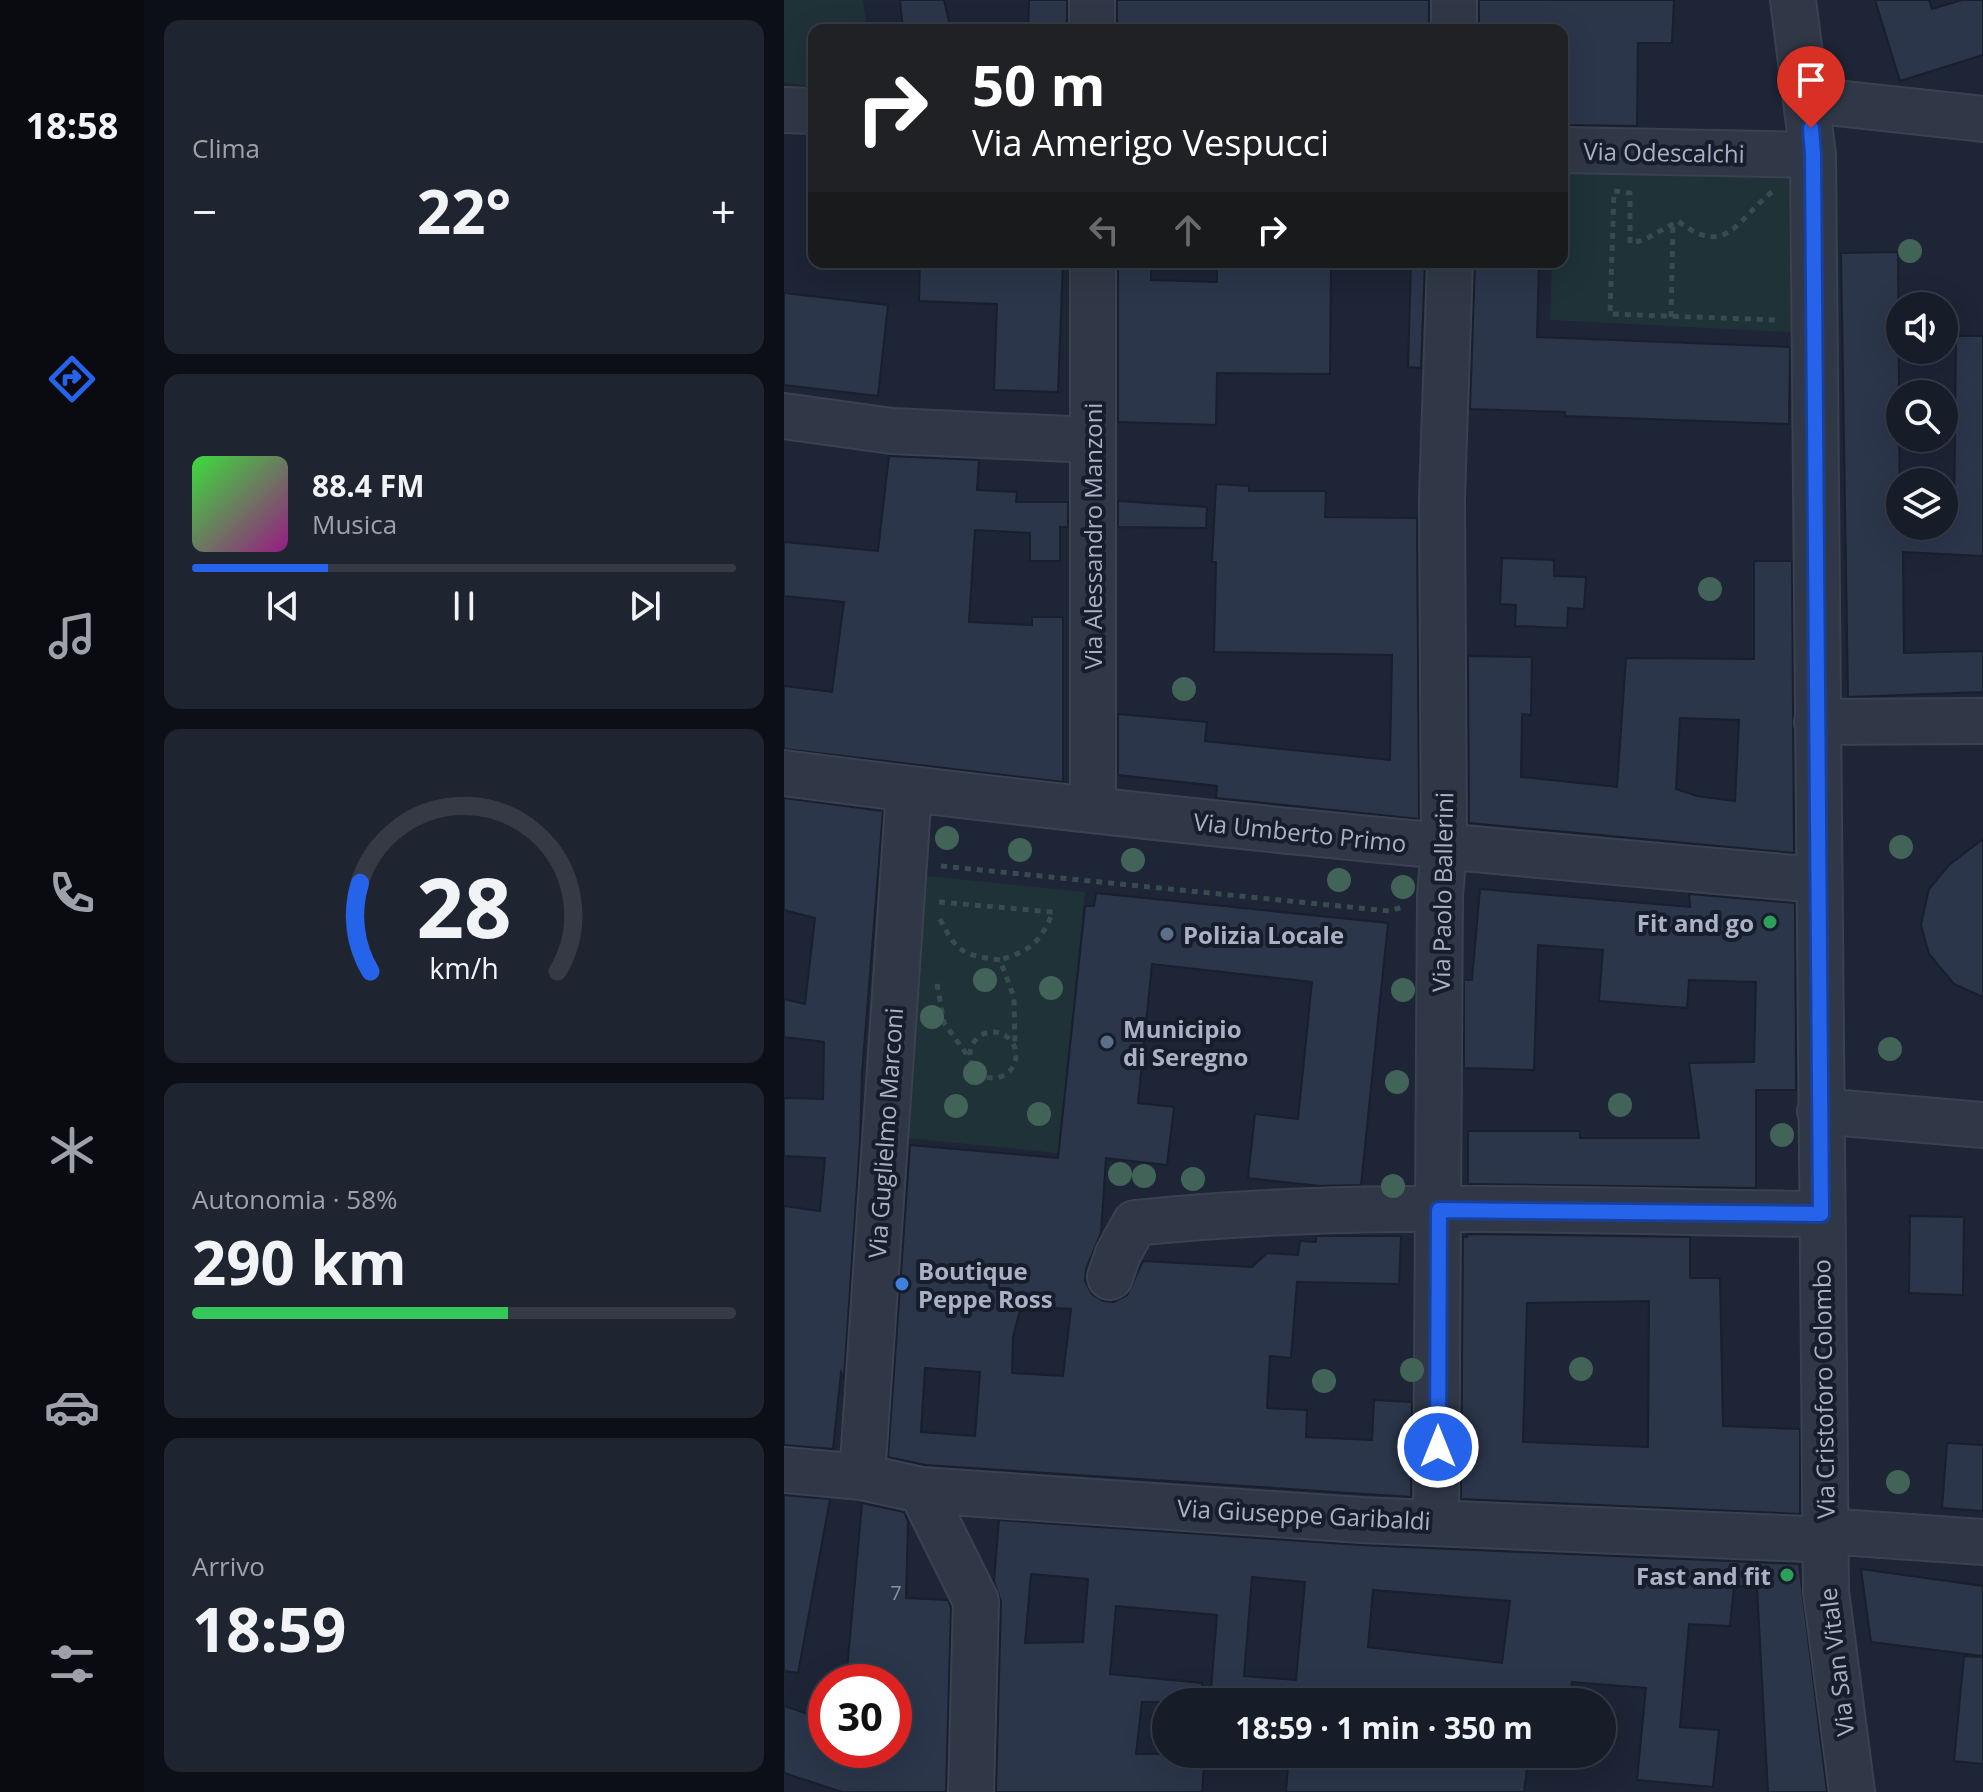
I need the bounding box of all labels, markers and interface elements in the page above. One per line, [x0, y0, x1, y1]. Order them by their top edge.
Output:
text: 50 m [972, 46, 1106, 122]
pin [1777, 46, 1845, 128]
icon: right [840, 56, 944, 160]
icon: arrive [1789, 58, 1833, 102]
text: 18:58 [26, 101, 118, 150]
text: Via Amerigo Vespucci [972, 118, 1329, 167]
text: Clima [192, 130, 260, 166]
street label: Via Odescalchi [1583, 134, 1745, 170]
text: 22° [417, 170, 511, 252]
text: − [192, 181, 217, 241]
text: + [711, 181, 736, 241]
icon: left [1082, 208, 1126, 252]
icon: ahead [1166, 208, 1210, 252]
icon: right [1250, 208, 1294, 252]
map controls [1886, 292, 1958, 540]
button: sound [1886, 292, 1958, 364]
icon: directions [44, 351, 100, 407]
button: search [1886, 380, 1958, 452]
street label: Via Alessandro Manzoni [1076, 403, 1109, 669]
text: 88.4 FM [312, 465, 425, 506]
button: layers [1886, 468, 1958, 540]
text: Musica [312, 506, 397, 542]
icon: previous [261, 584, 305, 628]
icon: pause [442, 584, 486, 628]
icon: next [623, 584, 667, 628]
icon: music [44, 608, 100, 664]
street label: Via Paolo Ballerini [1424, 792, 1460, 992]
street label: Via Umberto Primo [1192, 804, 1408, 860]
text: 28 [416, 849, 512, 962]
icon: phone [44, 865, 100, 921]
place label: Fit and go [1637, 906, 1754, 939]
marker: Fit and go [1761, 913, 1779, 931]
place label: Polizia Locale [1183, 918, 1344, 951]
marker: Polizia Locale [1158, 925, 1176, 943]
text: km/h [429, 948, 499, 987]
street label: Via Guglielmo Marconi [860, 1007, 910, 1259]
place label: Municipio di Seregno [1123, 1012, 1248, 1073]
marker: Municipio di Seregno [1098, 1033, 1116, 1051]
icon: climate [44, 1122, 100, 1178]
text: Autonomia · 58% [192, 1181, 398, 1217]
text: 290 km [192, 1221, 407, 1303]
place label: Boutique Peppe Ross [918, 1254, 1053, 1315]
street label: Via Cristoforo Colombo [1804, 1259, 1842, 1519]
marker: Boutique Peppe Ross [893, 1275, 911, 1293]
icon: car [44, 1379, 100, 1435]
position arrow [1396, 1405, 1480, 1489]
street label: Via Giuseppe Garibaldi [1176, 1491, 1432, 1537]
text: Arrivo [192, 1548, 265, 1584]
place label: Fast and fit [1636, 1559, 1771, 1592]
marker: Fast and fit [1778, 1566, 1796, 1584]
house number: 7 [890, 1579, 902, 1606]
street label: Via San Vitale [1811, 1586, 1861, 1738]
text: 18:59 [192, 1588, 346, 1670]
icon: filters [44, 1636, 100, 1692]
speed limit sign: 30 [808, 1664, 912, 1768]
text: 18:59 · 1 min · 350 m [1235, 1707, 1533, 1748]

